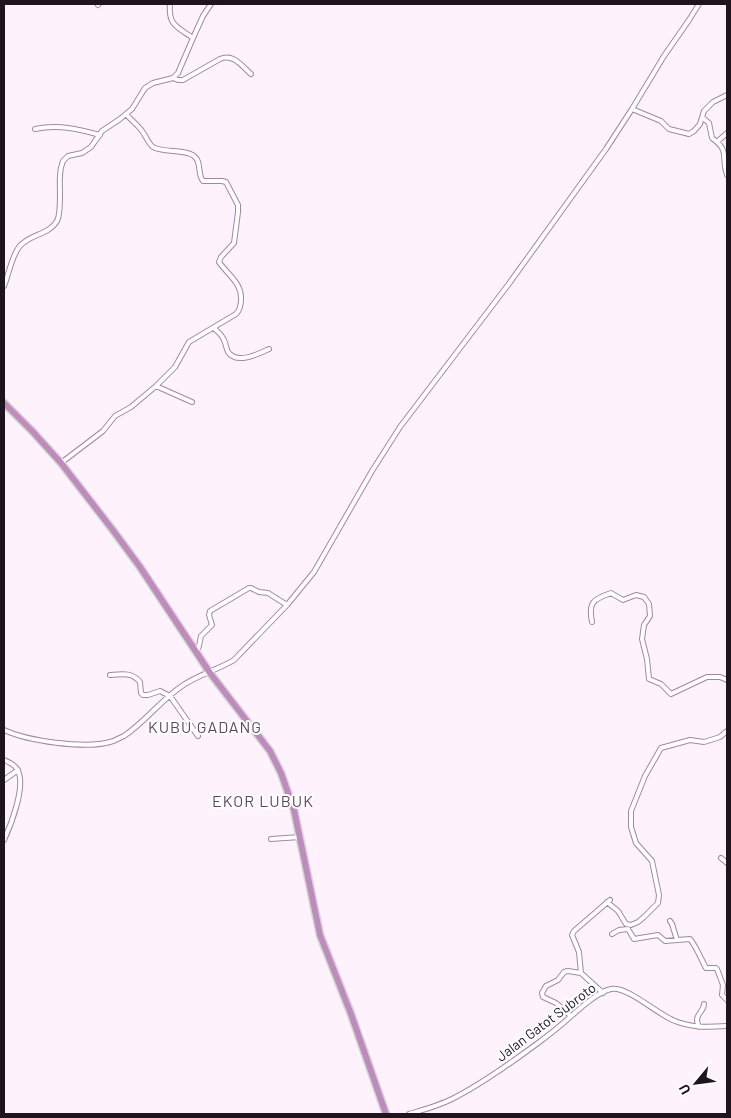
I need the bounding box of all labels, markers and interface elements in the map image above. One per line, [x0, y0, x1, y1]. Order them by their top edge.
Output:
district label: KUBU GADANG [148, 717, 262, 736]
district label: EKOR LUBUK [212, 791, 314, 810]
street label: Jalan Gatot Subroto [493, 979, 599, 1065]
north arrow [671, 1058, 721, 1108]
text: U [675, 1081, 694, 1098]

